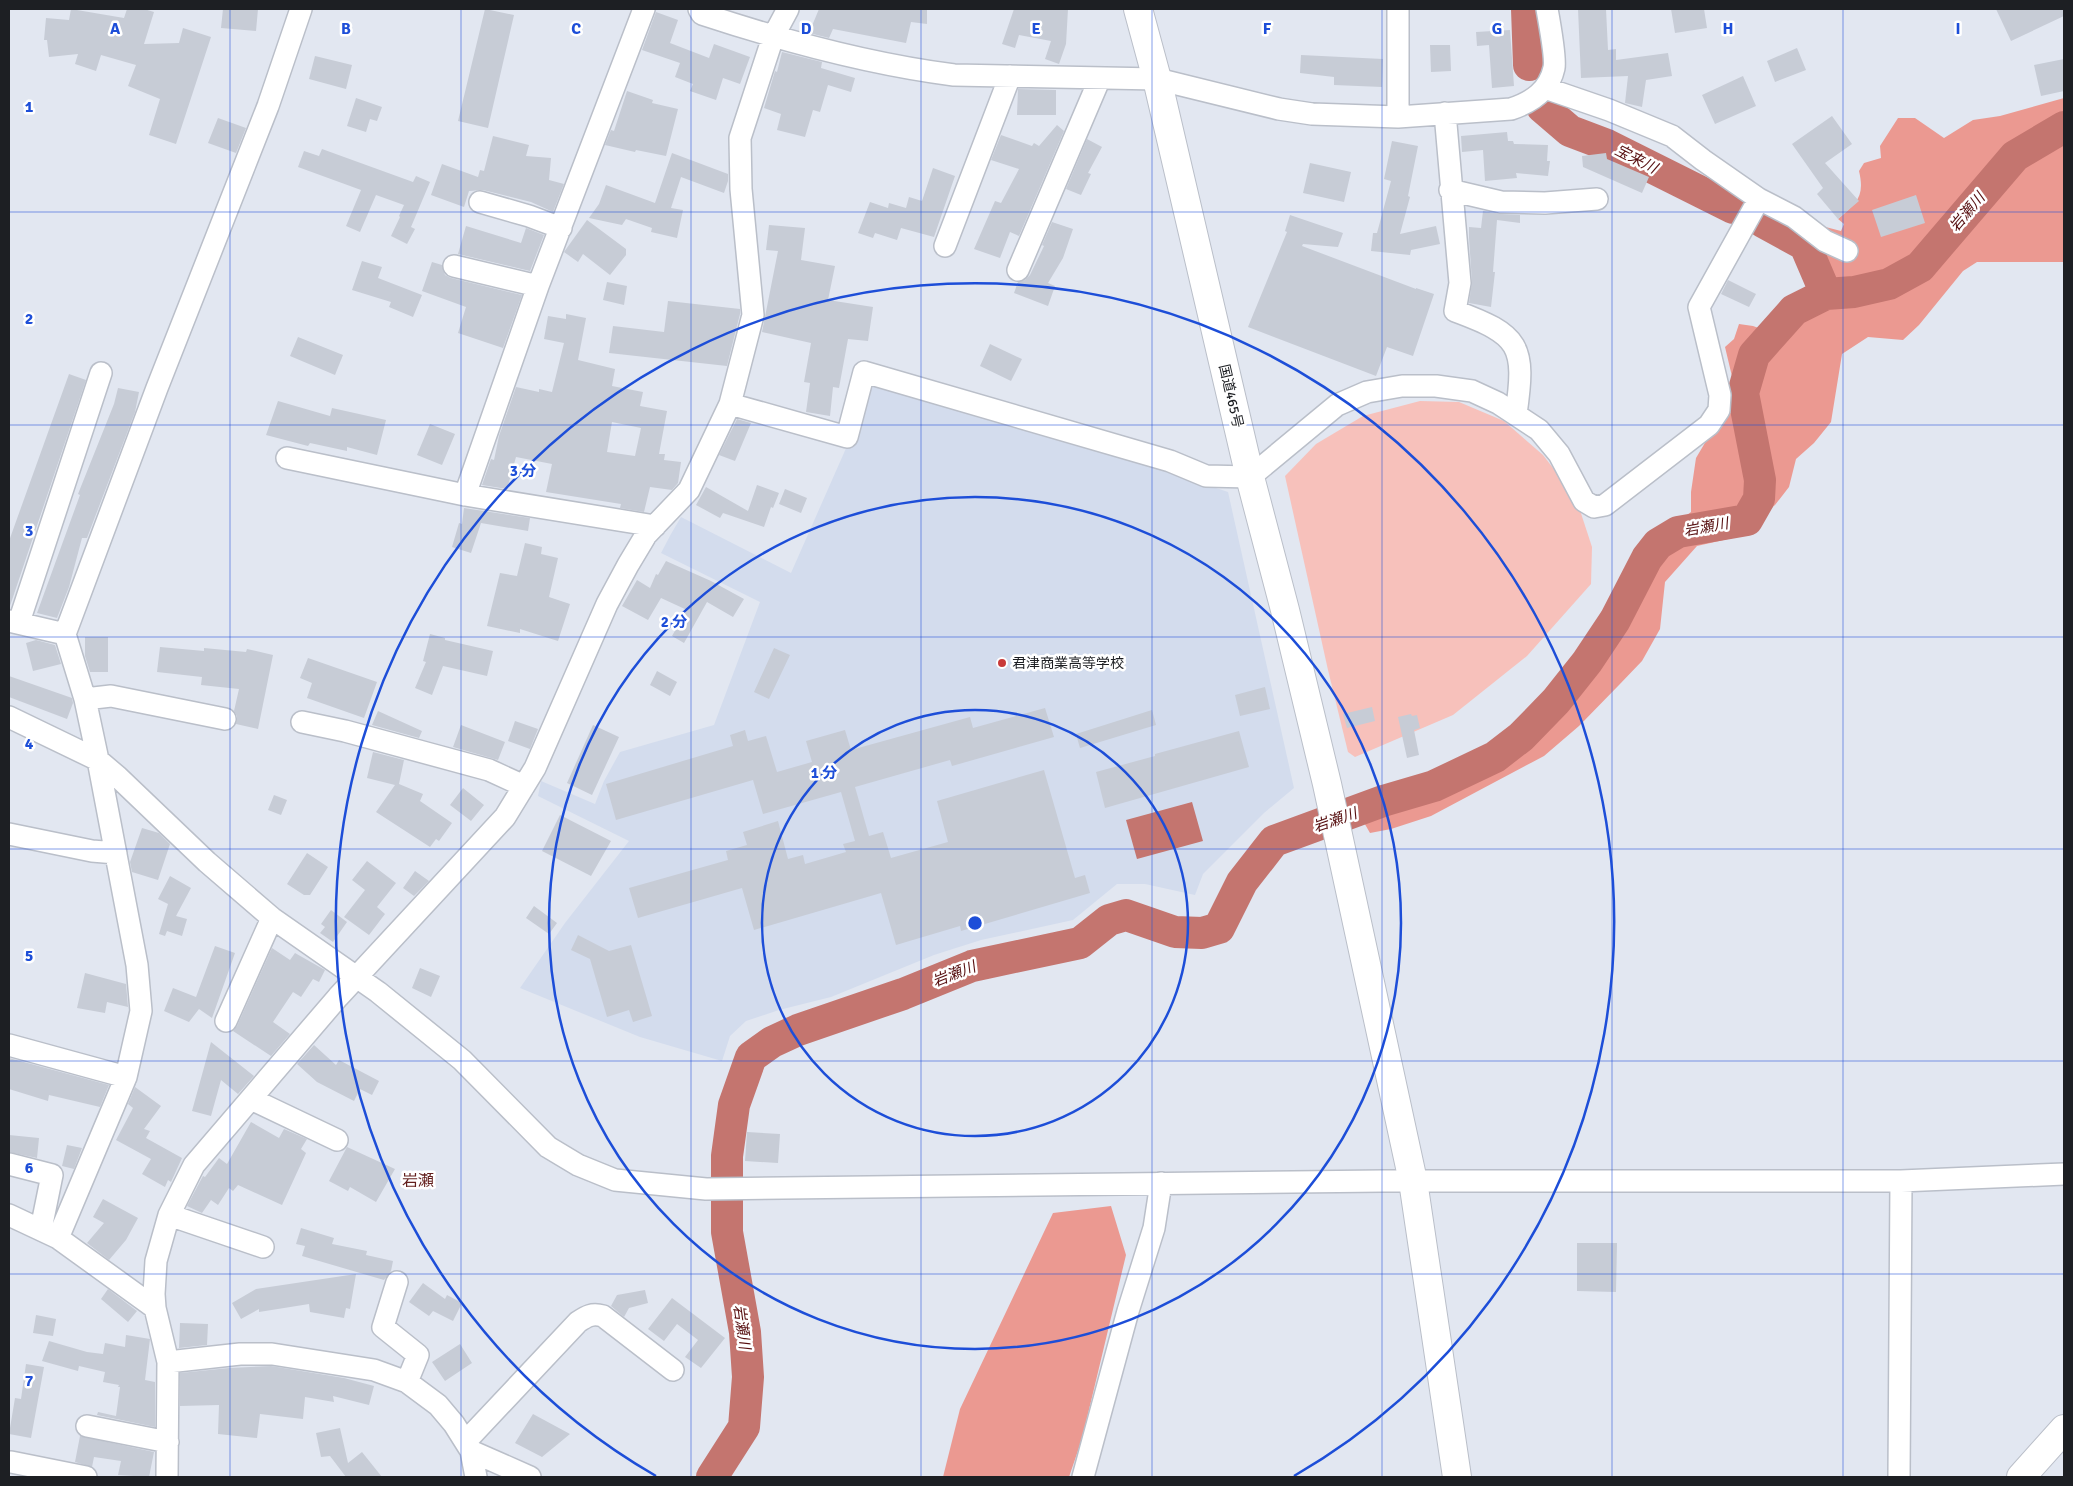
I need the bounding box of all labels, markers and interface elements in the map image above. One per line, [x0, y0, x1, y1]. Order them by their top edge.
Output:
text: A [110, 19, 121, 39]
text: B [341, 19, 351, 39]
text: C [571, 19, 581, 39]
text: D [801, 19, 812, 39]
text: E [1031, 19, 1041, 39]
text: F [1263, 19, 1272, 39]
text: G [1492, 19, 1502, 39]
text: H [1723, 19, 1733, 39]
text: I [1955, 19, 1961, 39]
text: 1 [25, 97, 34, 117]
water label: 宝来川 [1612, 141, 1662, 178]
water label: 岩瀬川 [1946, 187, 1990, 235]
text: 2 [25, 309, 33, 329]
street label: 国道465号 [1215, 363, 1247, 429]
text: 3 分 [510, 462, 536, 480]
water label: 岩瀬川 [1682, 514, 1732, 540]
text: 3 [25, 521, 33, 541]
text: 2 分 [661, 613, 687, 631]
place label: 君津商業高等学校 [1012, 655, 1124, 672]
marker: 君津商業高等学校 [996, 657, 1008, 669]
text: 4 [25, 734, 34, 754]
text: 1 分 [811, 764, 837, 782]
water label: 岩瀬川 [1311, 804, 1361, 836]
centre of rings [966, 914, 984, 932]
text: 5 [25, 946, 33, 966]
water label: 岩瀬川 [930, 957, 980, 990]
text: 6 [25, 1158, 34, 1178]
district label: 岩瀬 [402, 1171, 434, 1191]
water label: 岩瀬川 [730, 1303, 754, 1353]
text: 7 [25, 1371, 34, 1391]

